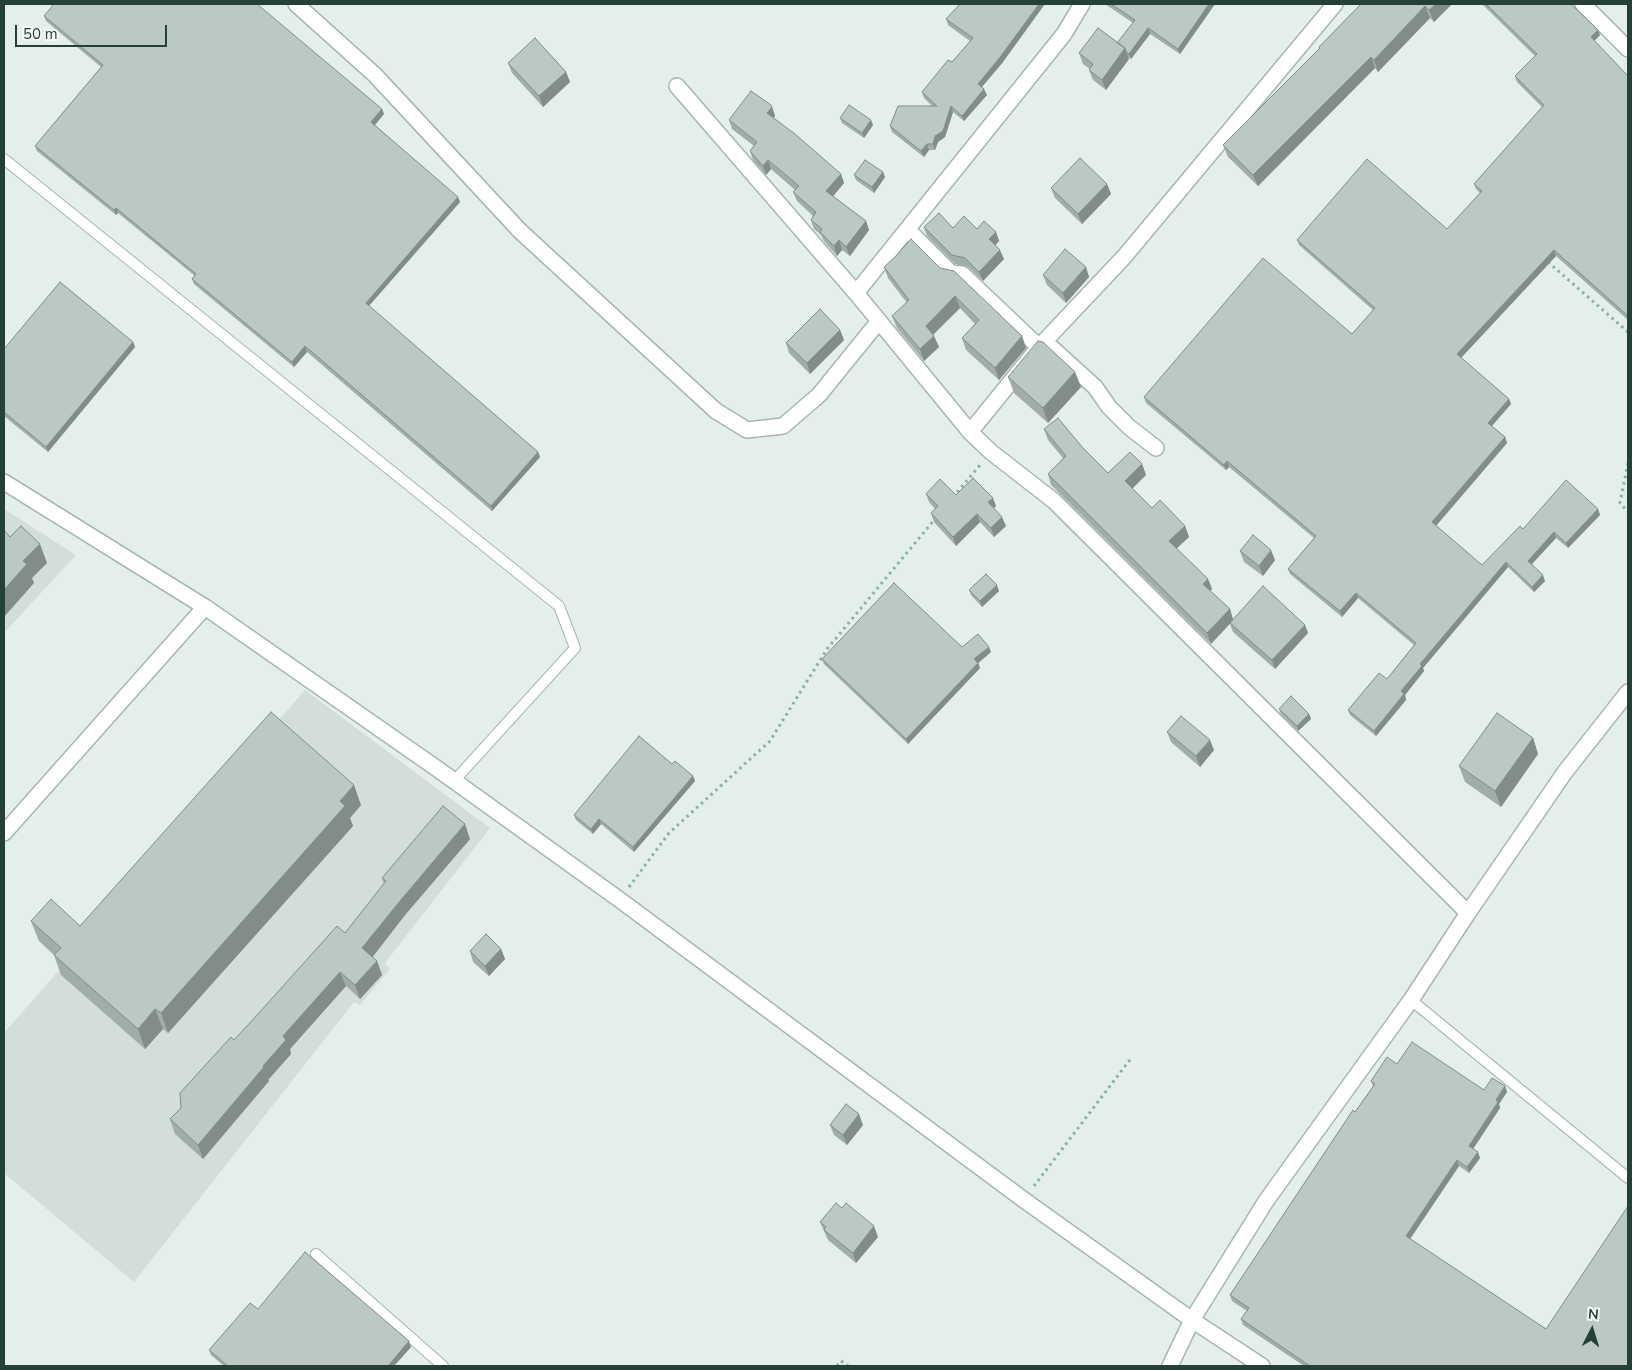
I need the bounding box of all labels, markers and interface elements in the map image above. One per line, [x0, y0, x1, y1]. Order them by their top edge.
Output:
scale bar [18, 15, 170, 47]
text: 50 m [23, 24, 58, 44]
north arrow [1567, 1305, 1617, 1355]
text: N [1587, 1305, 1599, 1324]

